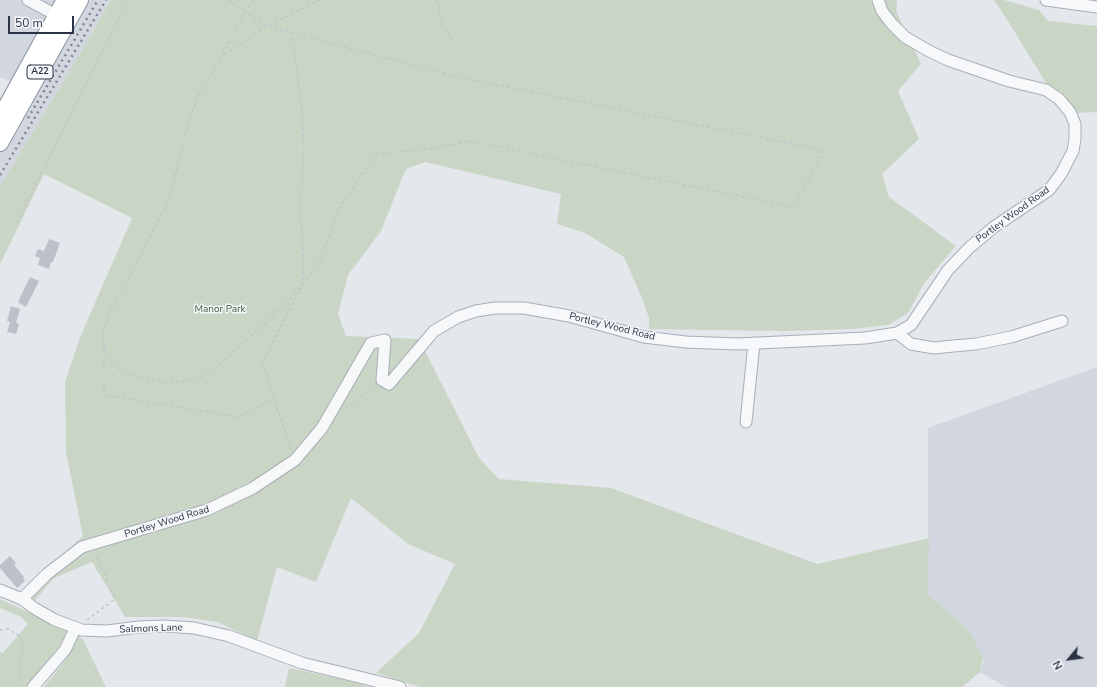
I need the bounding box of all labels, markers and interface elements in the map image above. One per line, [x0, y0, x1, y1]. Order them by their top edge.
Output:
scale bar [10, 8, 76, 34]
text: 50 m [15, 15, 43, 31]
road number: A22 [27, 65, 53, 79]
street label: Portley Wood Road [974, 184, 1052, 246]
park label: Manor Park [194, 304, 246, 316]
street label: Portley Wood Road [568, 311, 656, 343]
street label: Portley Wood Road [123, 503, 211, 541]
street label: Salmons Lane [119, 622, 183, 636]
north arrow [1049, 639, 1089, 679]
text: N [1050, 658, 1067, 672]

